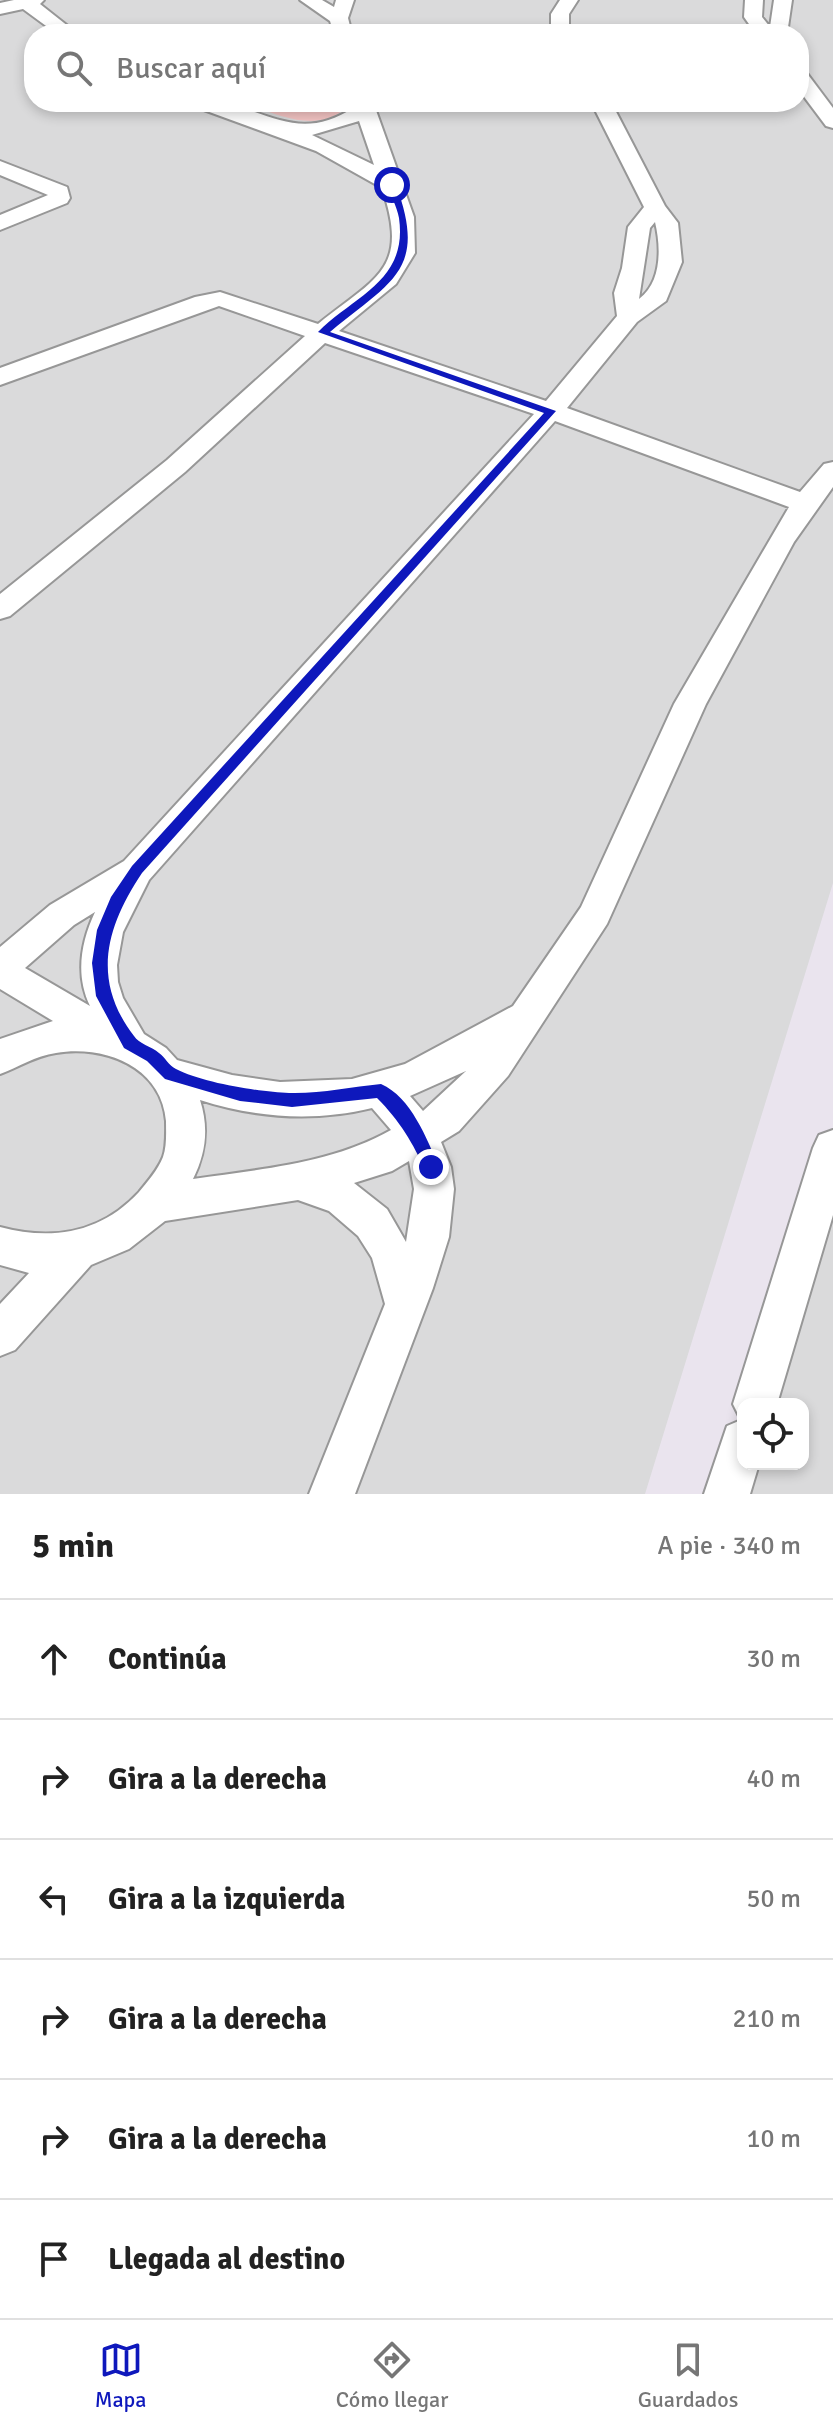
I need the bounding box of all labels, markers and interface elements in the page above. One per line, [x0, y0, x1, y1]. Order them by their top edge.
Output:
search box [24, 24, 809, 112]
icon: search [52, 46, 96, 90]
text: Buscar aquí [116, 50, 266, 87]
route start [374, 167, 410, 203]
route end [413, 1149, 449, 1185]
map controls [737, 1398, 809, 1470]
button: locate [737, 1398, 809, 1470]
text: 5 min [32, 1525, 114, 1567]
text: A pie · 340 m [658, 1530, 801, 1562]
icon: ahead [32, 1637, 76, 1681]
text: Continúa [108, 1641, 227, 1678]
text: 30 m [746, 1643, 801, 1675]
icon: right [32, 1757, 76, 1801]
text: Gira a la derecha [108, 1761, 327, 1798]
text: 40 m [746, 1763, 801, 1795]
icon: left [32, 1877, 76, 1921]
text: Gira a la izquierda [108, 1881, 345, 1918]
text: 50 m [746, 1883, 801, 1915]
icon: right [32, 1997, 76, 2041]
text: Gira a la derecha [108, 2001, 327, 2038]
text: 210 m [732, 2003, 801, 2035]
icon: right [32, 2117, 76, 2161]
text: Gira a la derecha [108, 2121, 327, 2158]
text: 10 m [746, 2123, 801, 2155]
icon: arrive [32, 2237, 76, 2281]
text: Llegada al destino [108, 2241, 345, 2278]
tab: Mapa [95, 2338, 146, 2413]
tab: Cómo llegar [336, 2338, 448, 2413]
tab: Guardados [638, 2338, 738, 2413]

